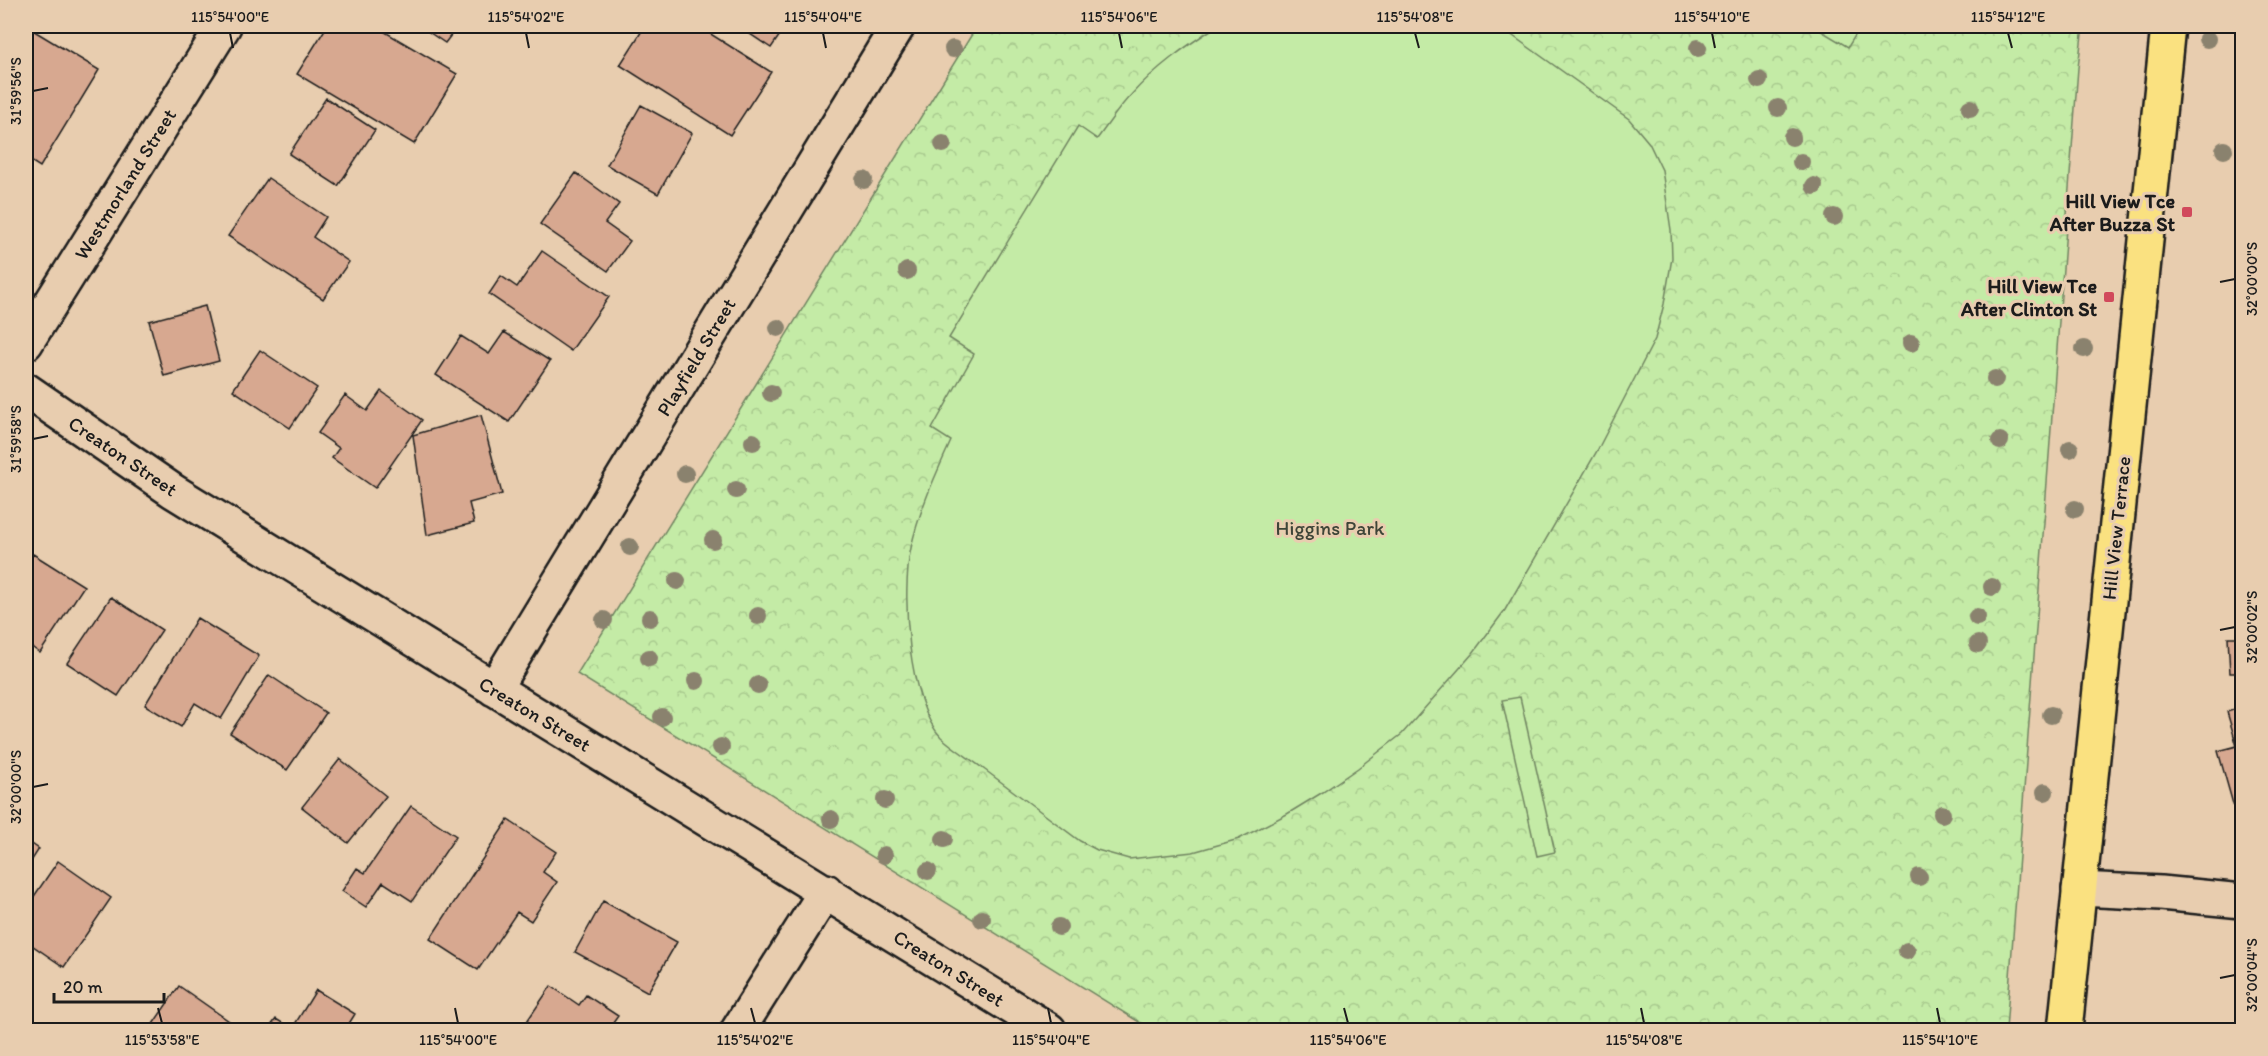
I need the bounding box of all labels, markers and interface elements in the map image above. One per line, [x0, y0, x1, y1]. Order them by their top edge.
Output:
text: 115°54'00"E [191, 8, 269, 26]
text: 115°54'02"E [488, 8, 564, 26]
text: 115°54'04"E [784, 8, 862, 26]
text: 115°54'06"E [1081, 8, 1157, 26]
text: 115°54'08"E [1376, 8, 1454, 26]
text: 115°54'10"E [1674, 8, 1750, 26]
text: 115°54'12"E [1971, 8, 2045, 26]
text: 31°59'56"S [7, 57, 25, 125]
street label: Westmorland Street [69, 104, 181, 264]
place label: Hill View Tce After Buzza St [2049, 189, 2175, 236]
marker: Hill View Tce After Buzza St [2180, 205, 2194, 219]
text: 32°00'00"S [2243, 242, 2261, 316]
place label: Hill View Tce After Clinton St [1960, 274, 2097, 321]
marker: Hill View Tce After Clinton St [2102, 290, 2116, 304]
street label: Playfield Street [651, 294, 741, 420]
text: 31°59'58"S [7, 405, 25, 473]
street label: Creaton Street [64, 411, 182, 501]
street label: Hill View Terrace [2097, 455, 2135, 601]
park label: Higgins Park [1276, 516, 1385, 540]
text: 32°00'02"S [2243, 591, 2261, 663]
street label: Creaton Street [475, 671, 595, 757]
text: 32°00'00"S [7, 750, 25, 824]
street label: Creaton Street [889, 924, 1009, 1012]
text: 32°00'04"S [2243, 938, 2261, 1012]
scale bar [54, 966, 164, 1004]
text: 20 m [63, 976, 103, 998]
text: 115°53'58"E [125, 1031, 199, 1049]
text: 115°54'00"E [419, 1031, 497, 1049]
text: 115°54'02"E [717, 1031, 793, 1049]
text: 115°54'04"E [1012, 1031, 1090, 1049]
text: 115°54'06"E [1310, 1031, 1386, 1049]
text: 115°54'08"E [1605, 1031, 1683, 1049]
text: 115°54'10"E [1902, 1031, 1978, 1049]

